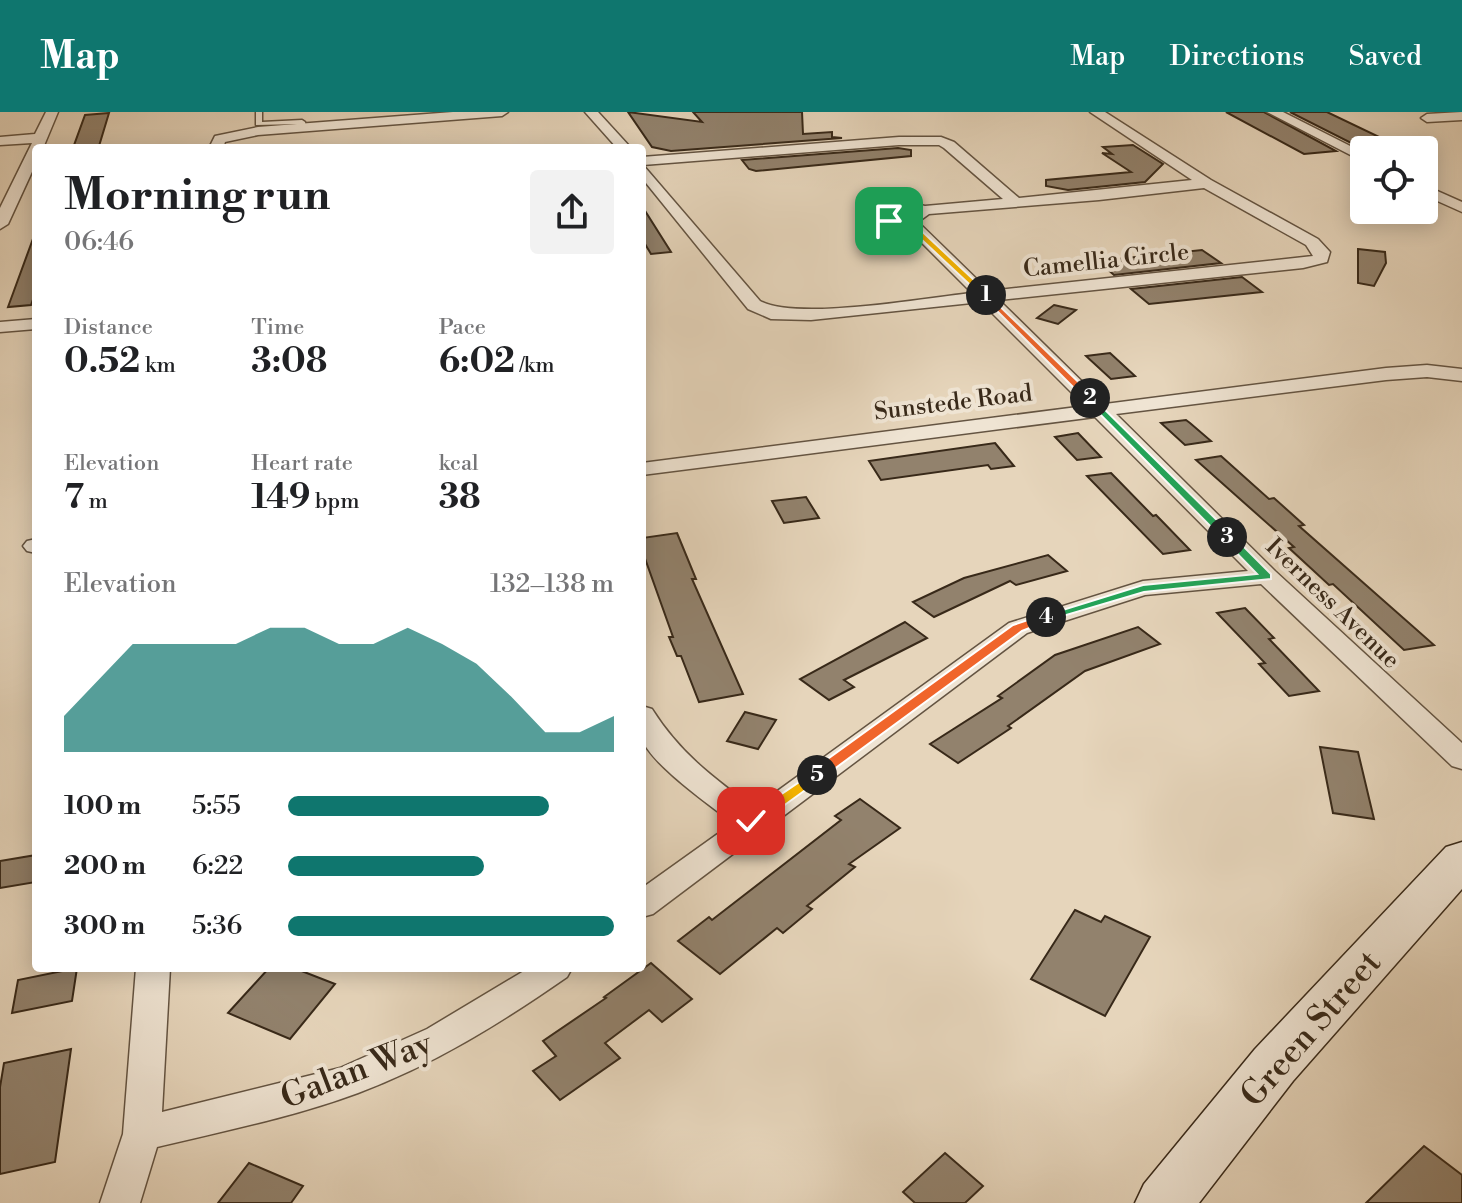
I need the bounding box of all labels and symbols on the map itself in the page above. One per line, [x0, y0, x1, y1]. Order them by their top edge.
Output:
pin [855, 187, 923, 255]
street label: Camellia Circle [1022, 237, 1191, 285]
pin: 1 [966, 275, 1006, 315]
street label: Sunstede Road [872, 378, 1034, 428]
pin: 2 [1070, 378, 1110, 418]
pin: 3 [1207, 517, 1247, 557]
street label: Iverness Avenue [1259, 532, 1406, 675]
pin: 4 [1026, 597, 1066, 637]
pin: 5 [797, 755, 837, 795]
pin [717, 787, 785, 855]
street label: Green Street [1232, 943, 1391, 1116]
street label: Galan Way [275, 1023, 439, 1119]

